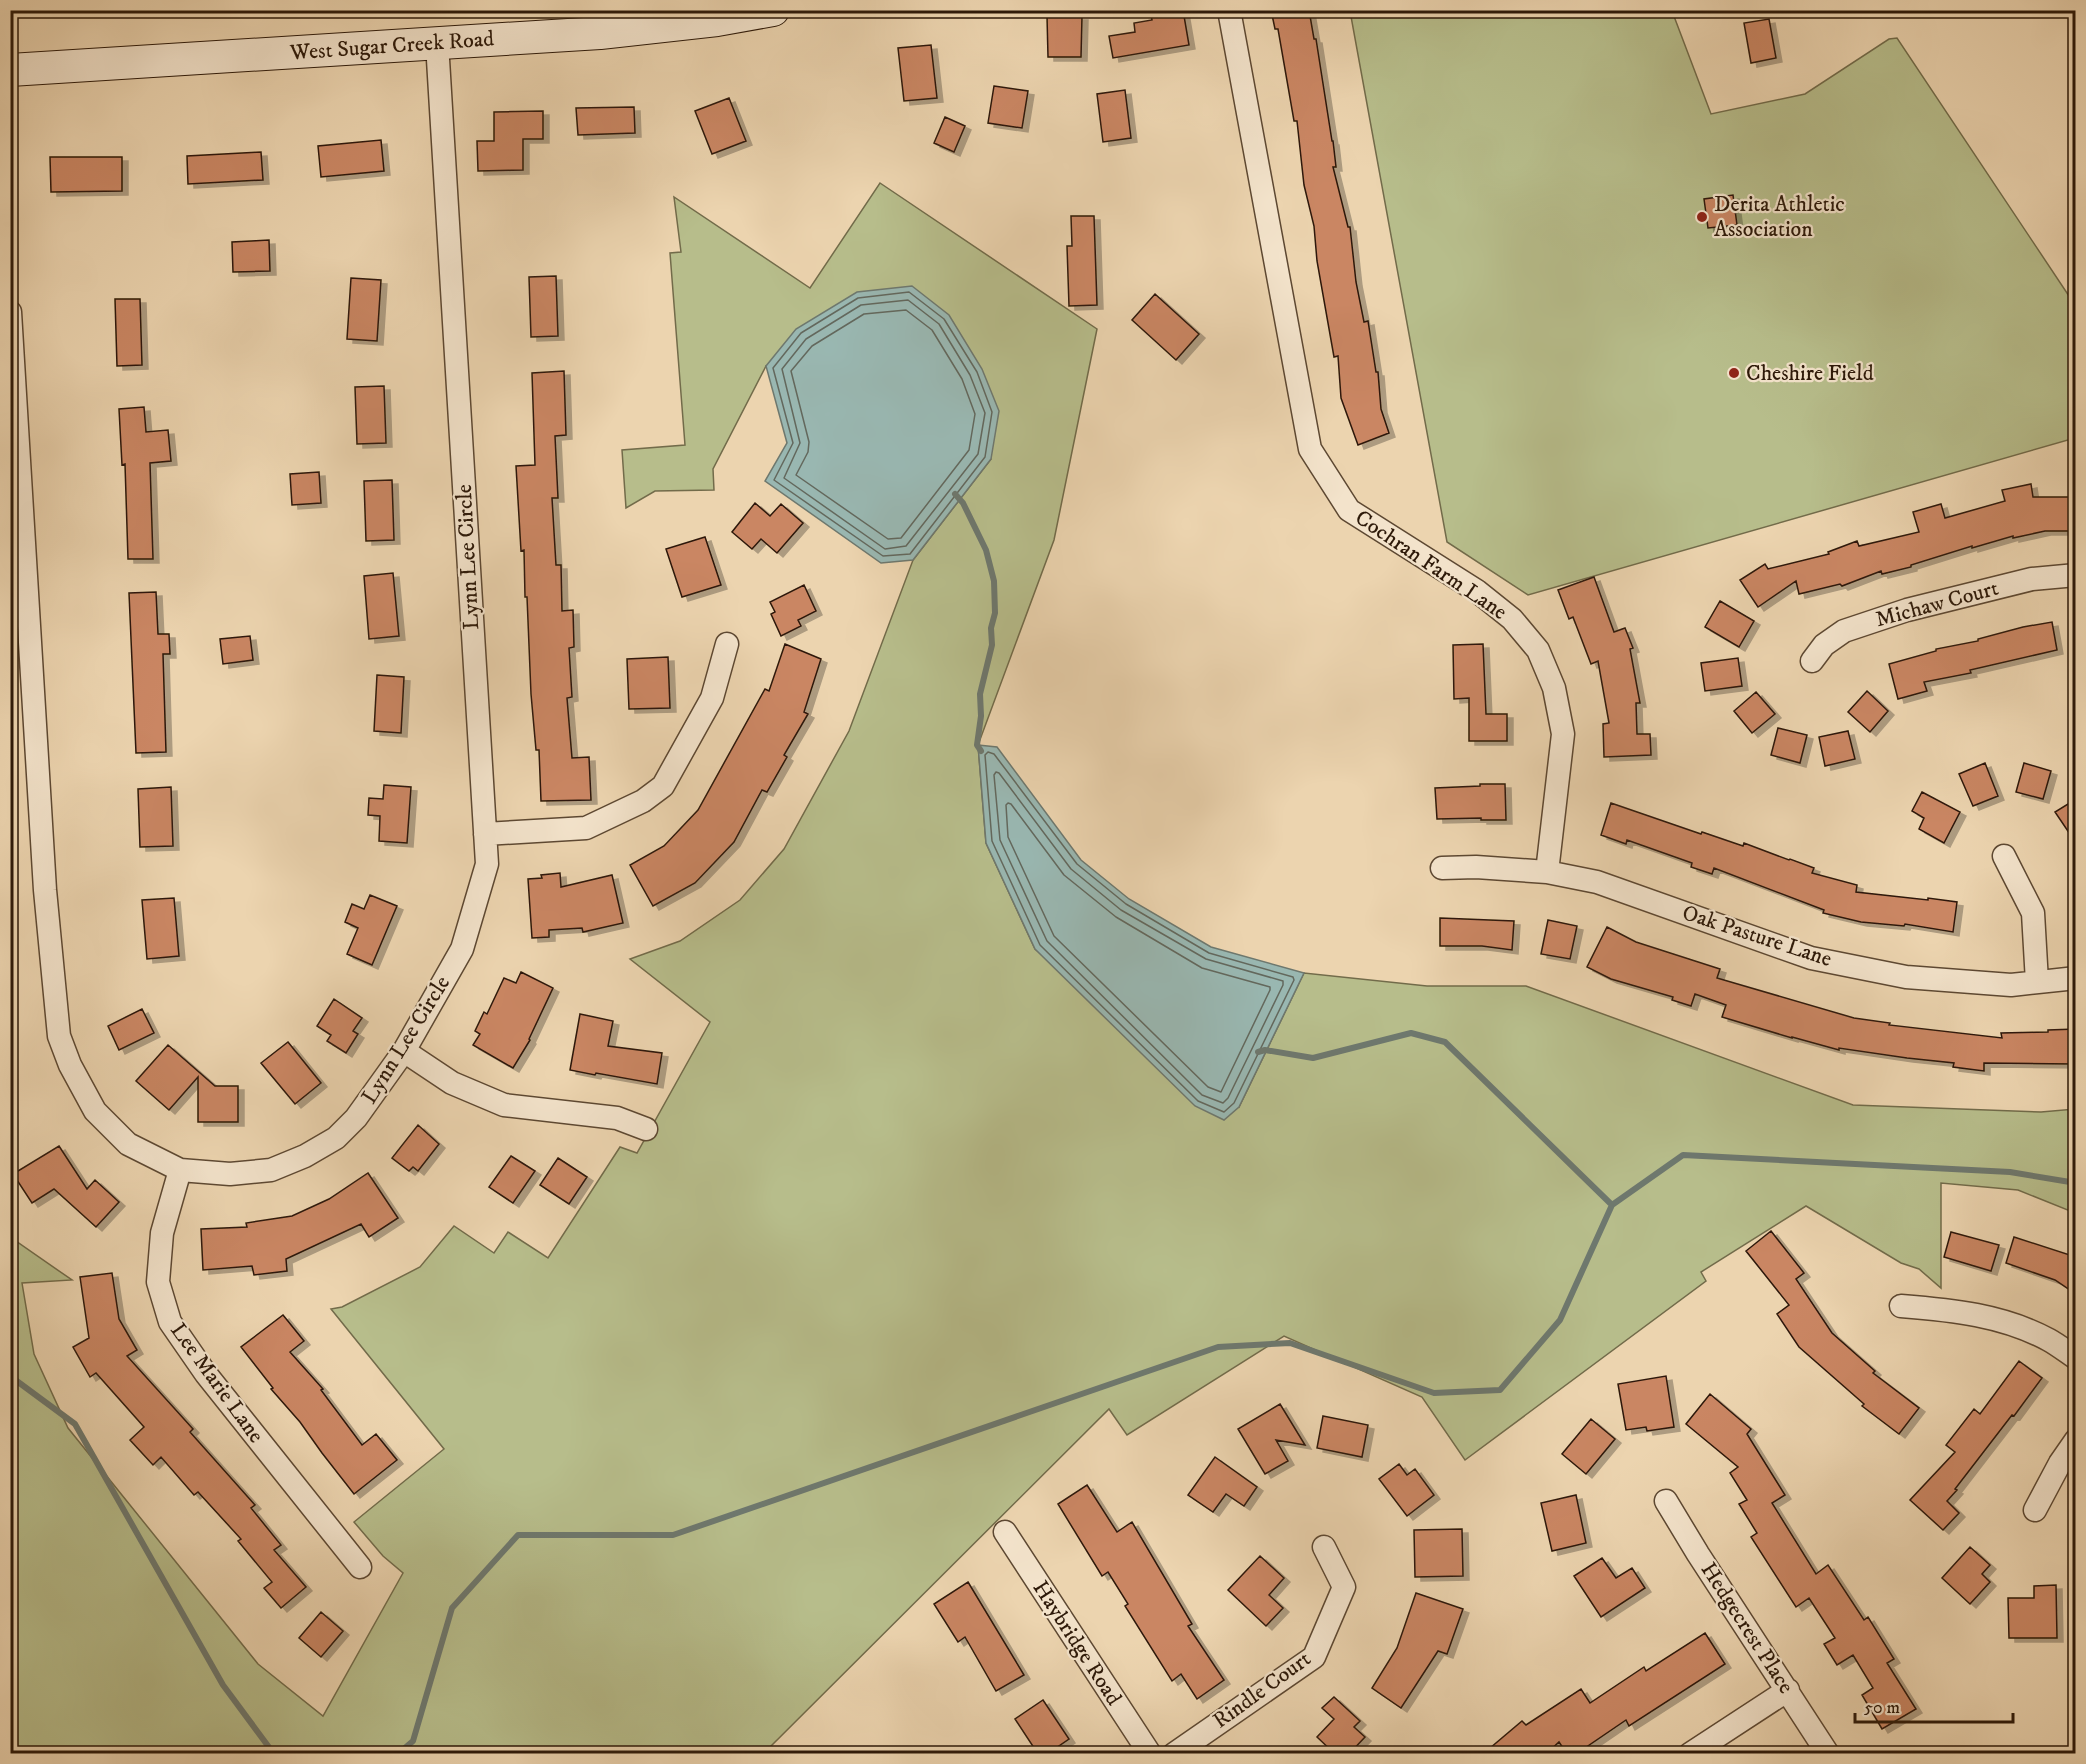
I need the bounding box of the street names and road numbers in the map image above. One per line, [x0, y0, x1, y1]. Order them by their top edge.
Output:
street label: West Sugar Creek Road [288, 25, 495, 67]
street label: Lynn Lee Circle [451, 483, 485, 631]
street label: Cochran Farm Lane [1350, 504, 1512, 626]
street label: Michaw Court [1873, 575, 2001, 633]
street label: Oak Pasture Lane [1679, 899, 1835, 973]
street label: Lynn Lee Circle [356, 971, 456, 1109]
street label: Lee Marie Lane [164, 1318, 270, 1448]
street label: Hedgecrest Place [1695, 1557, 1799, 1699]
street label: Haybridge Road [1027, 1576, 1127, 1710]
street label: Rindle Court [1208, 1645, 1316, 1735]

